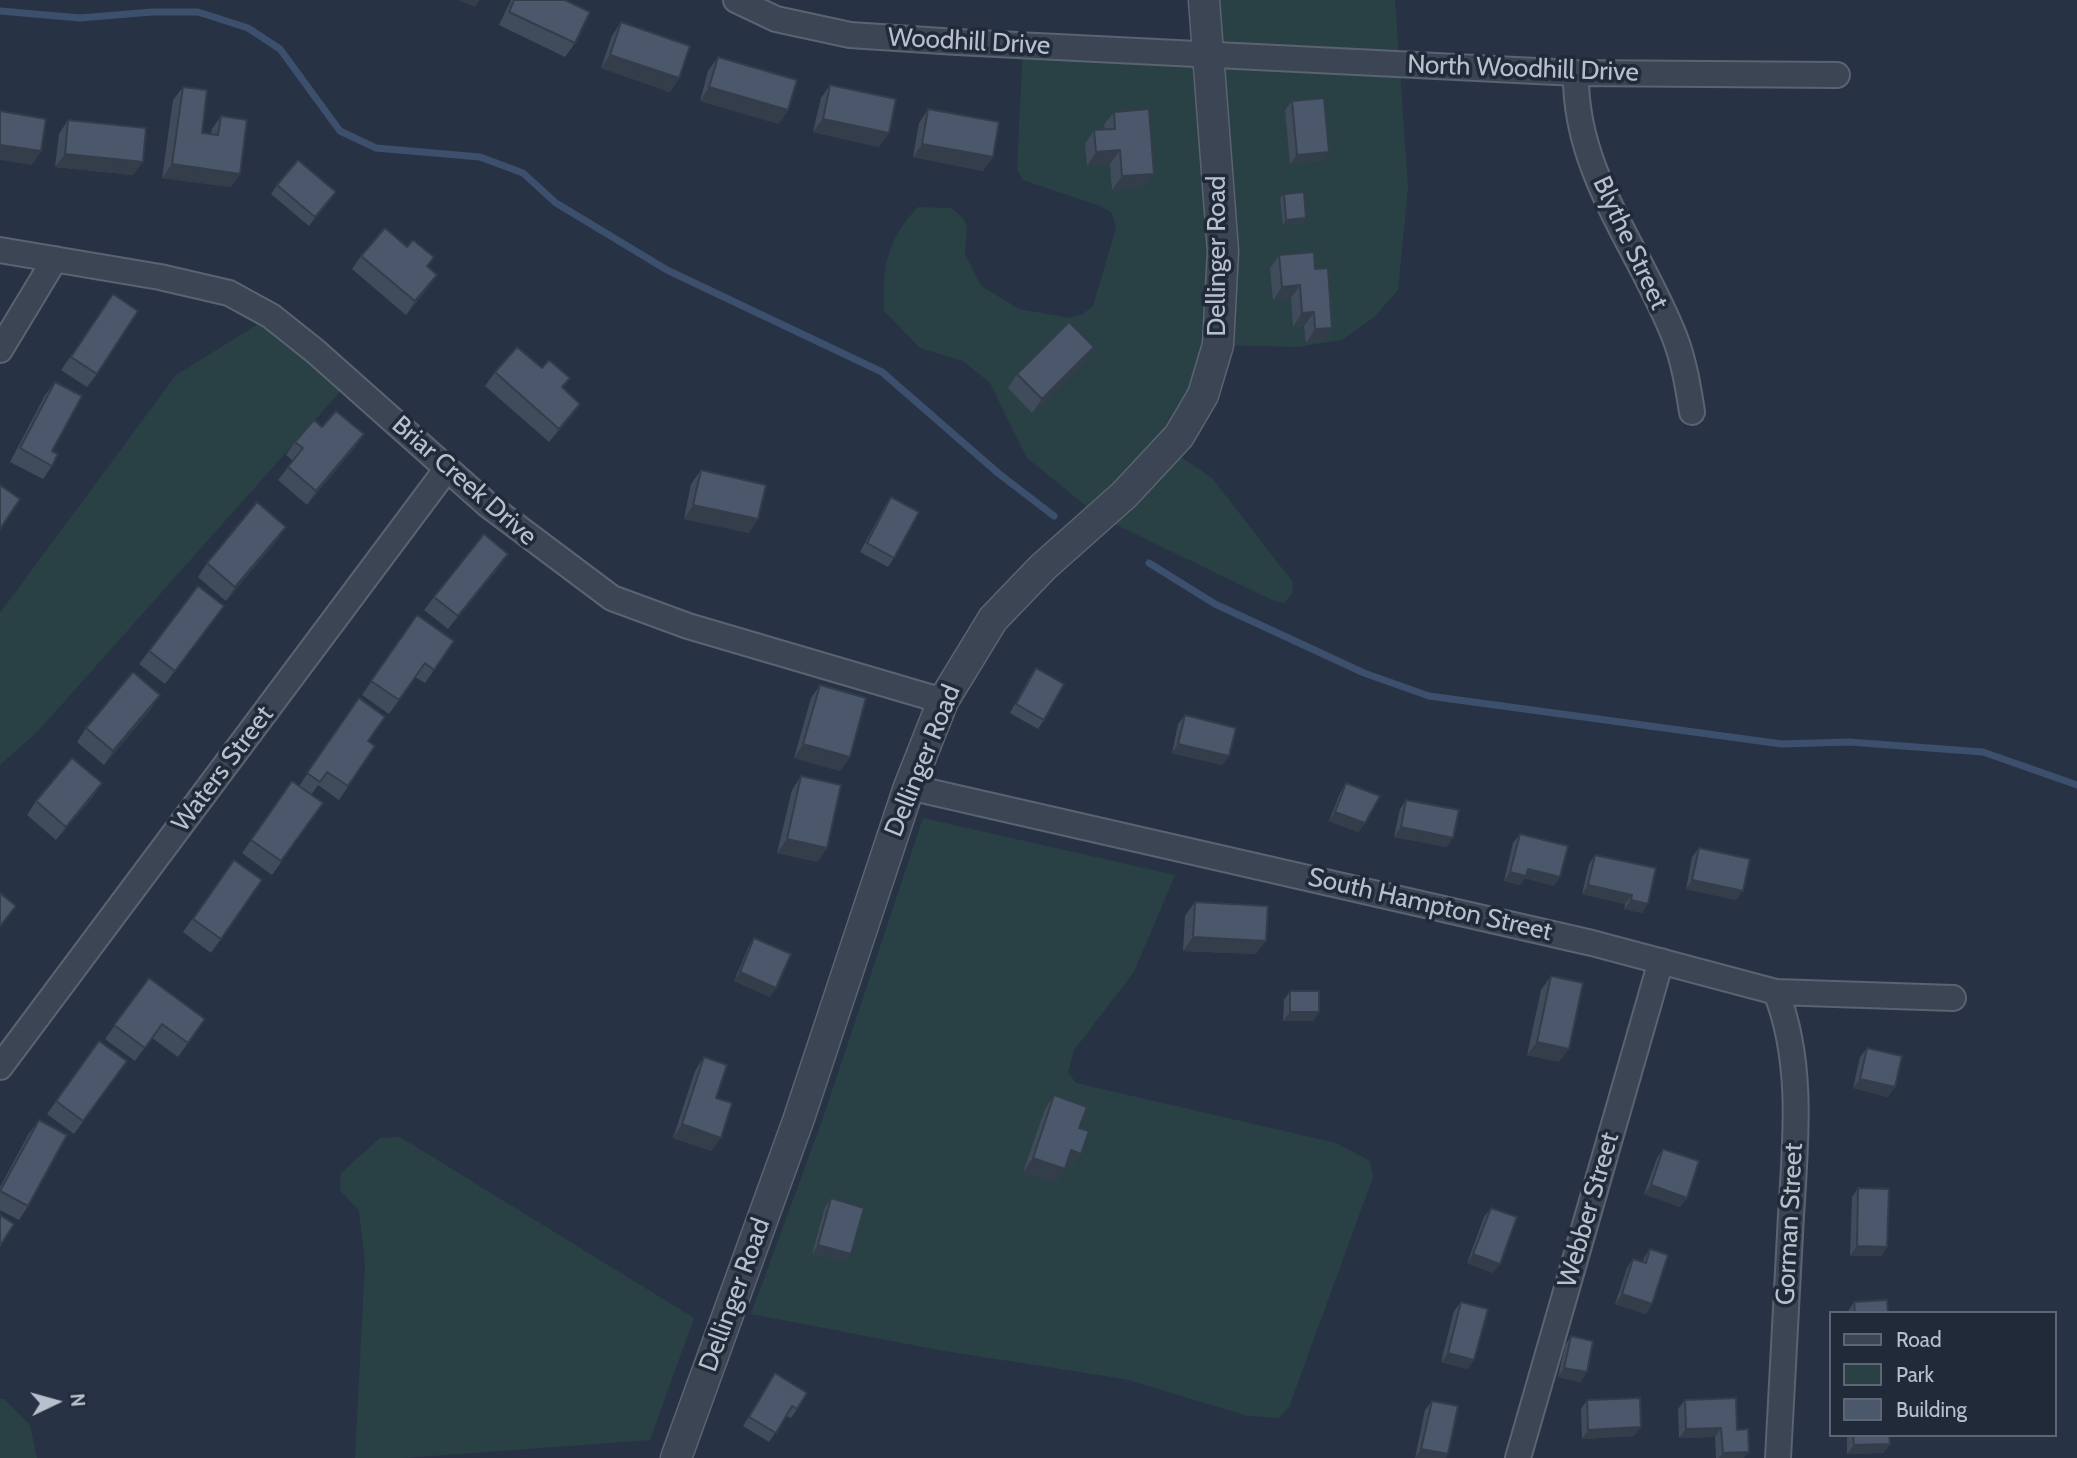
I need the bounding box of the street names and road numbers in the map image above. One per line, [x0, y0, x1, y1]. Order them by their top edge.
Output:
street label: Woodhill Drive [887, 22, 1051, 62]
street label: North Woodhill Drive [1407, 49, 1639, 89]
street label: Blythe Street [1586, 171, 1674, 315]
street label: Dellinger Road [1201, 175, 1233, 337]
street label: Briar Creek Drive [385, 410, 543, 552]
street label: Dellinger Road [878, 680, 968, 842]
street label: Waters Street [166, 700, 280, 838]
street label: South Hampton Street [1305, 862, 1555, 948]
street label: Webber Street [1552, 1129, 1626, 1291]
street label: Gorman Street [1770, 1142, 1810, 1306]
street label: Dellinger Road [693, 1214, 777, 1376]

